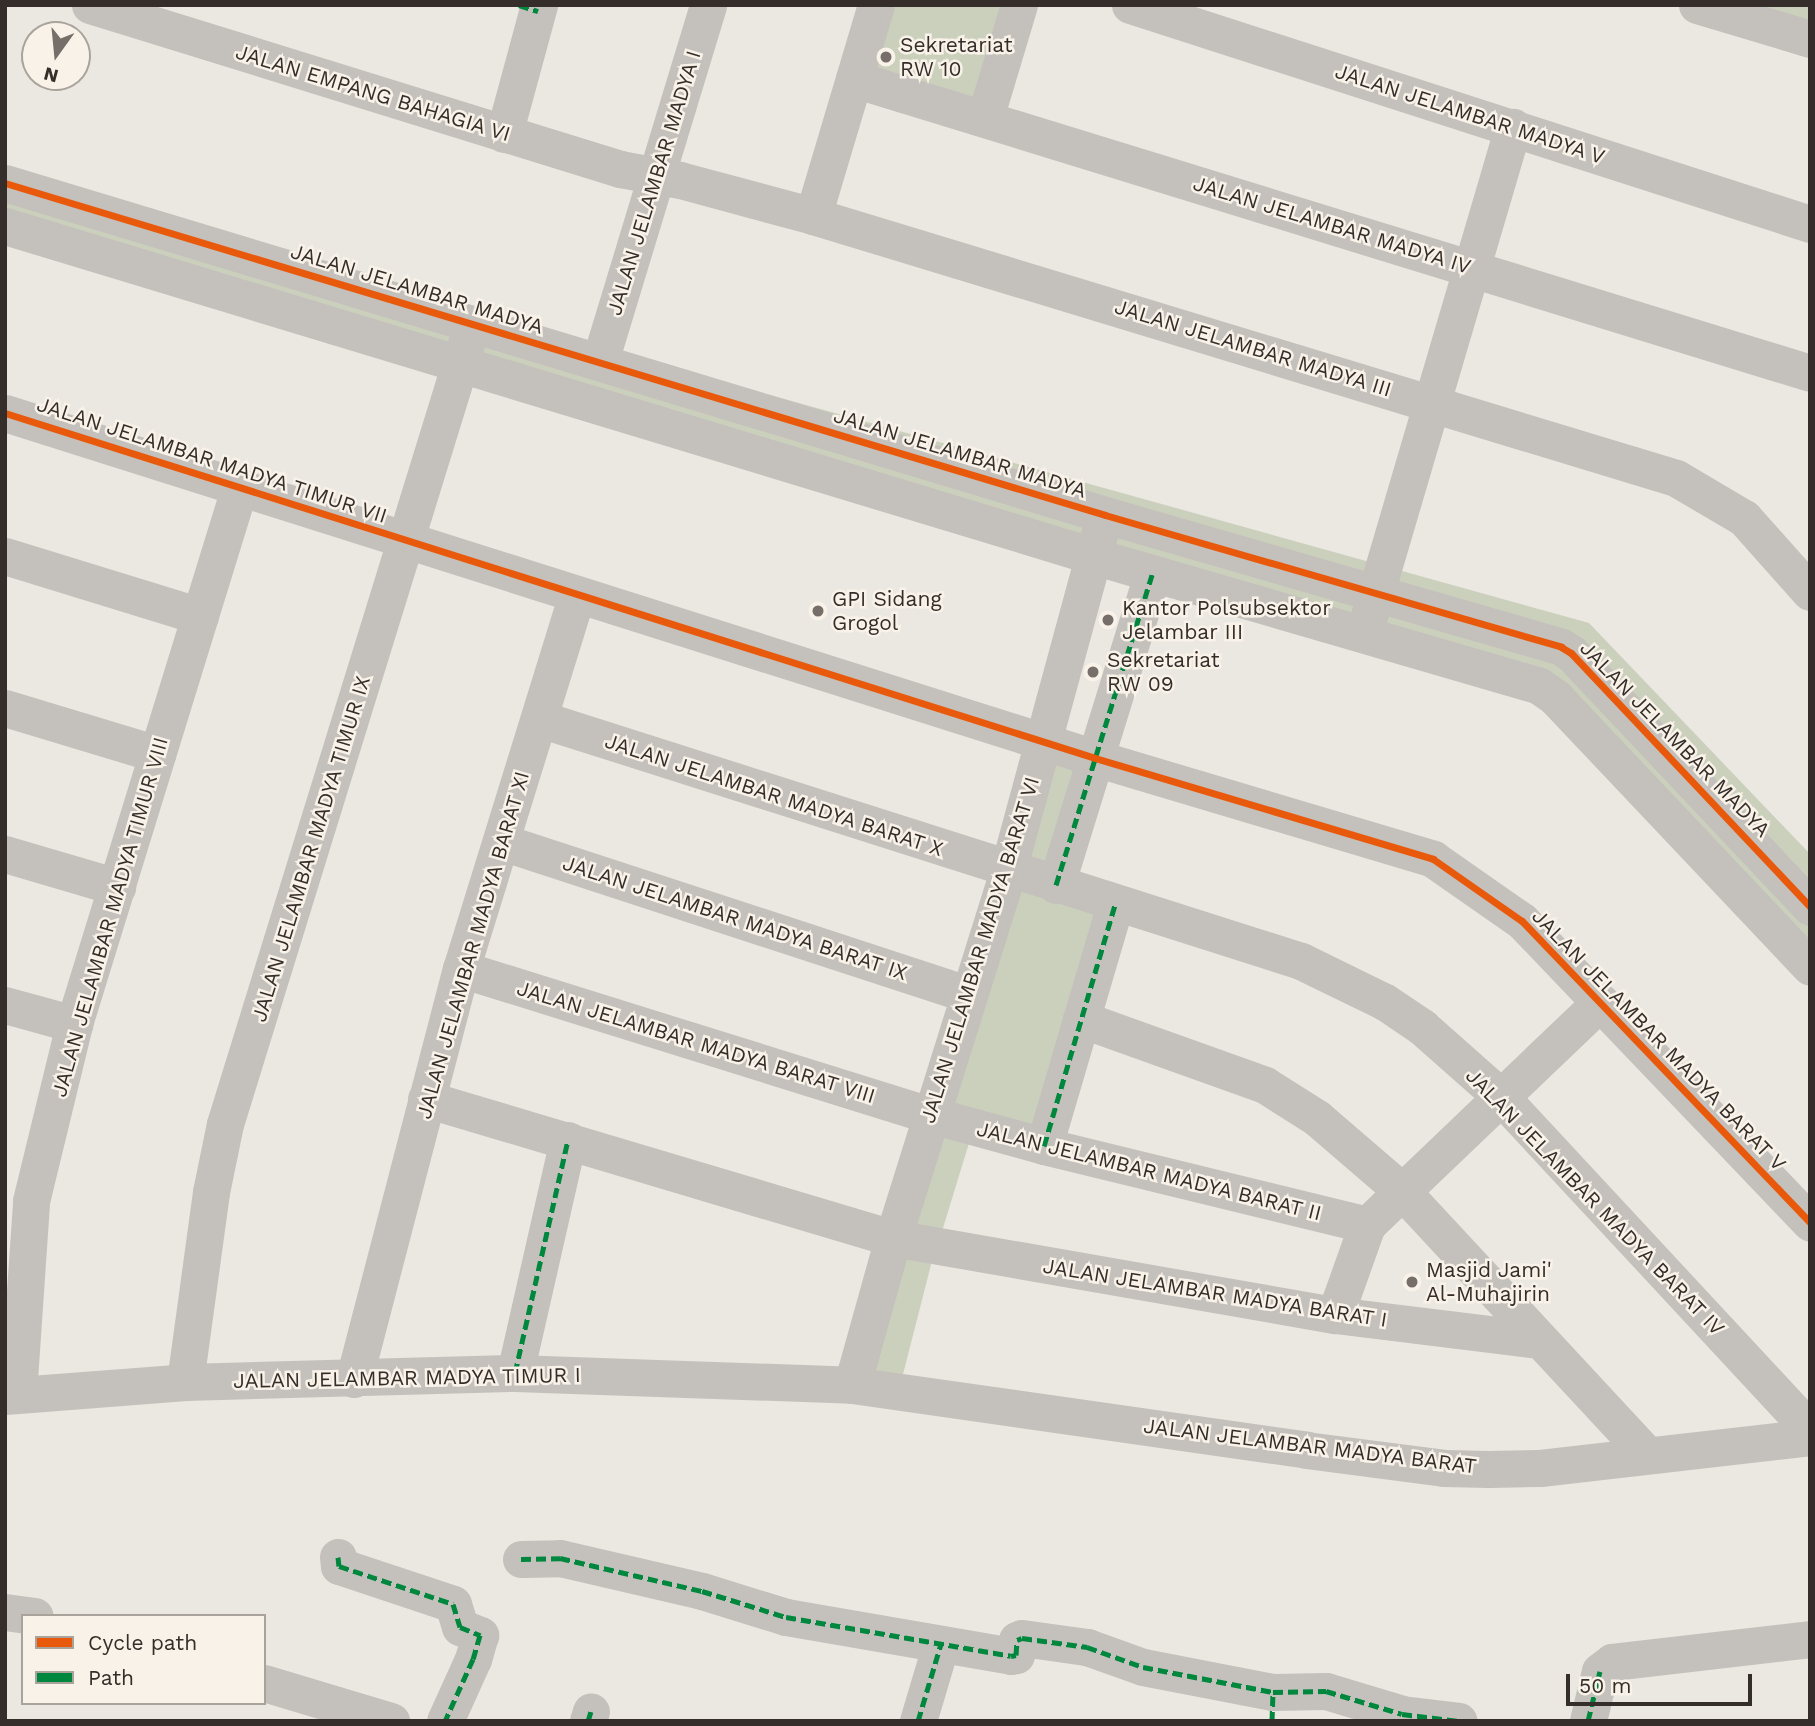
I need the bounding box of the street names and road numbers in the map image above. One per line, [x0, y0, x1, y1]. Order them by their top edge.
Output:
street label: JALAN EMPANG BAHAGIA VI [232, 39, 514, 147]
street label: JALAN JELAMBAR MADYA I [601, 47, 707, 319]
street label: JALAN JELAMBAR MADYA V [1331, 58, 1609, 170]
street label: JALAN JELAMBAR MADYA IV [1189, 170, 1475, 280]
street label: JALAN JELAMBAR MADYA [287, 238, 547, 340]
street label: JALAN JELAMBAR MADYA III [1111, 294, 1395, 402]
street label: JALAN JELAMBAR MADYA TIMUR VII [32, 391, 392, 529]
street label: JALAN JELAMBAR MADYA [830, 402, 1090, 504]
street label: JALAN JELAMBAR MADYA [1574, 636, 1776, 842]
street label: JALAN JELAMBAR MADYA TIMUR IX [246, 672, 376, 1026]
street label: JALAN JELAMBAR MADYA BARAT X [601, 728, 947, 862]
street label: JALAN JELAMBAR MADYA TIMUR VIII [46, 733, 174, 1101]
street label: JALAN JELAMBAR MADYA BARAT XI [411, 767, 535, 1123]
street label: JALAN JELAMBAR MADYA BARAT VI [915, 772, 1045, 1128]
street label: JALAN JELAMBAR MADYA BARAT IX [559, 850, 911, 986]
street label: JALAN JELAMBAR MADYA BARAT V [1526, 903, 1792, 1177]
street label: JALAN JELAMBAR MADYA BARAT VIII [513, 975, 879, 1109]
street label: JALAN JELAMBAR MADYA BARAT IV [1460, 1062, 1730, 1342]
street label: JALAN JELAMBAR MADYA BARAT II [973, 1116, 1325, 1226]
street label: JALAN JELAMBAR MADYA BARAT I [1040, 1253, 1390, 1333]
street label: JALAN JELAMBAR MADYA TIMUR I [232, 1362, 582, 1394]
street label: JALAN JELAMBAR MADYA BARAT [1141, 1413, 1479, 1479]

